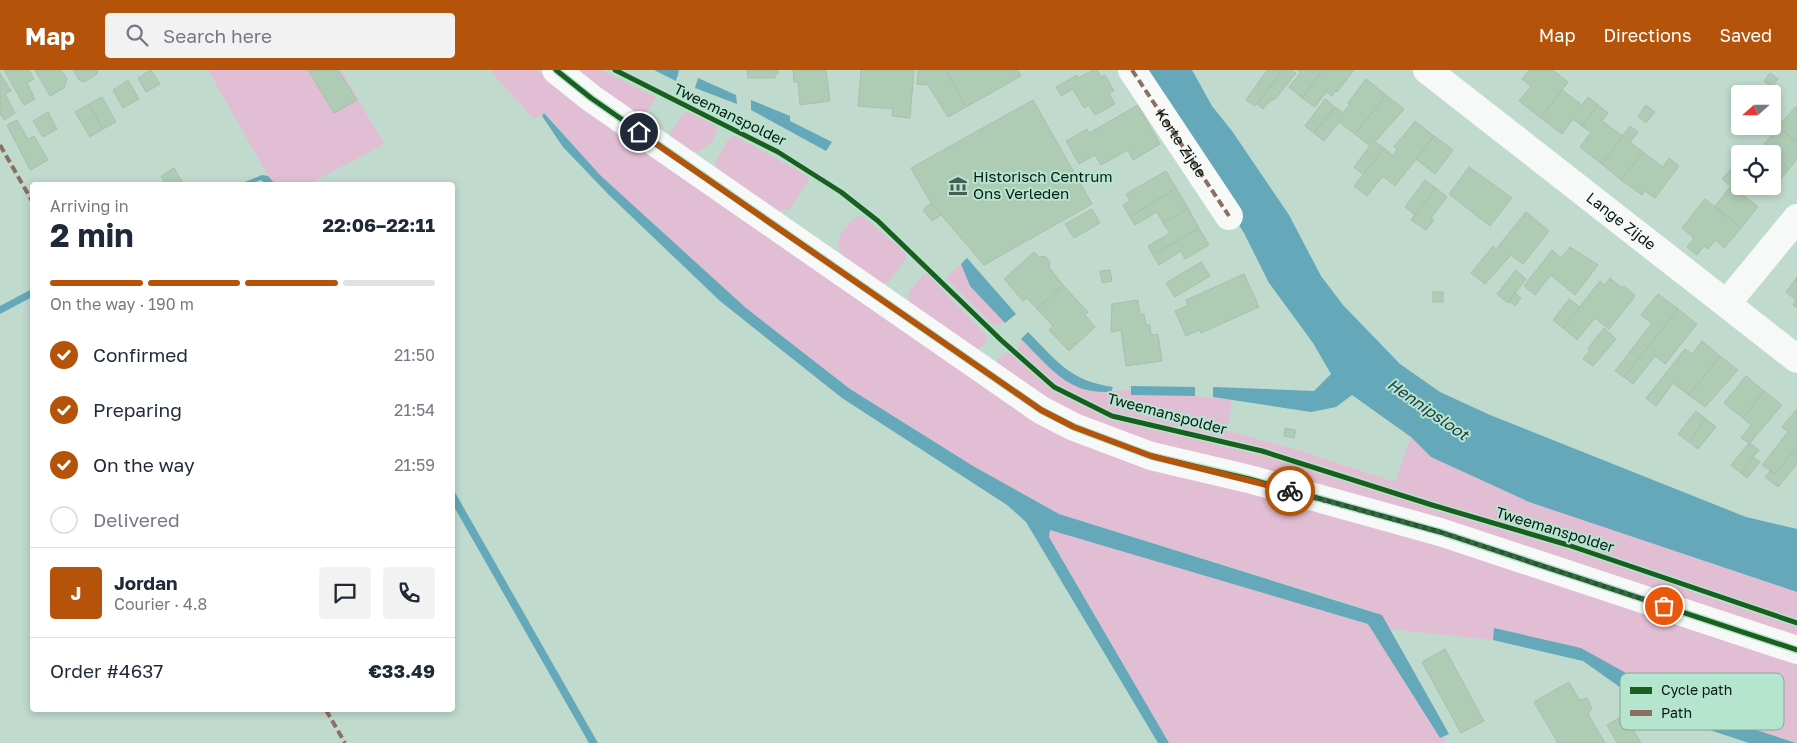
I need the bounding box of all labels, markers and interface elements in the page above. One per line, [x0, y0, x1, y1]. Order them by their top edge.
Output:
search box [105, 13, 455, 58]
text: Map [25, 21, 75, 50]
icon: search [123, 21, 151, 49]
text: Search here [163, 24, 272, 47]
text: Map [1539, 24, 1575, 46]
text: Directions [1603, 24, 1691, 46]
text: Saved [1719, 24, 1772, 46]
street label: Tweemanspolder [671, 79, 790, 149]
north arrow [1731, 85, 1781, 135]
map controls [1731, 85, 1781, 195]
street label: Korte Zijde [1152, 105, 1211, 181]
pin [618, 111, 660, 153]
icon: home [625, 118, 653, 146]
button: locate [1731, 145, 1781, 195]
place label: Historisch Centrum Ons Verleden [973, 167, 1113, 202]
museum icon: Historisch Centrum Ons Verleden [947, 175, 969, 197]
street label: Lange Zijde [1583, 188, 1660, 254]
text: Arriving in [50, 196, 129, 216]
text: 22:06–22:11 [322, 213, 435, 236]
text: 2 min [50, 216, 134, 254]
text: On the way · 190 m [50, 294, 194, 314]
icon: check [50, 341, 78, 369]
text: Confirmed [93, 343, 188, 366]
text: 21:50 [394, 345, 435, 365]
water label: Hennipsloot [1384, 374, 1474, 445]
street label: Tweemanspolder [1106, 388, 1229, 438]
icon: check [50, 396, 78, 424]
text: Preparing [93, 398, 182, 421]
text: 21:54 [394, 400, 435, 420]
icon: check [50, 451, 78, 479]
text: On the way [93, 453, 195, 476]
text: 21:59 [394, 455, 435, 475]
courier [1265, 466, 1315, 516]
icon: bike [1276, 477, 1304, 505]
street label: Tweemanspolder [1494, 502, 1617, 556]
text: Delivered [93, 508, 180, 531]
button: chat [319, 567, 371, 619]
button: phone [383, 567, 435, 619]
text: Jordan [114, 571, 178, 594]
text: J [71, 581, 81, 604]
pin [1643, 585, 1685, 627]
icon: bag [1650, 592, 1678, 620]
text: Courier · 4.8 [114, 594, 207, 614]
text: Order #4637 [50, 659, 163, 682]
text: €33.49 [368, 659, 435, 682]
legend [1620, 673, 1784, 730]
text: Cycle path [1661, 681, 1732, 698]
text: Path [1661, 704, 1692, 721]

